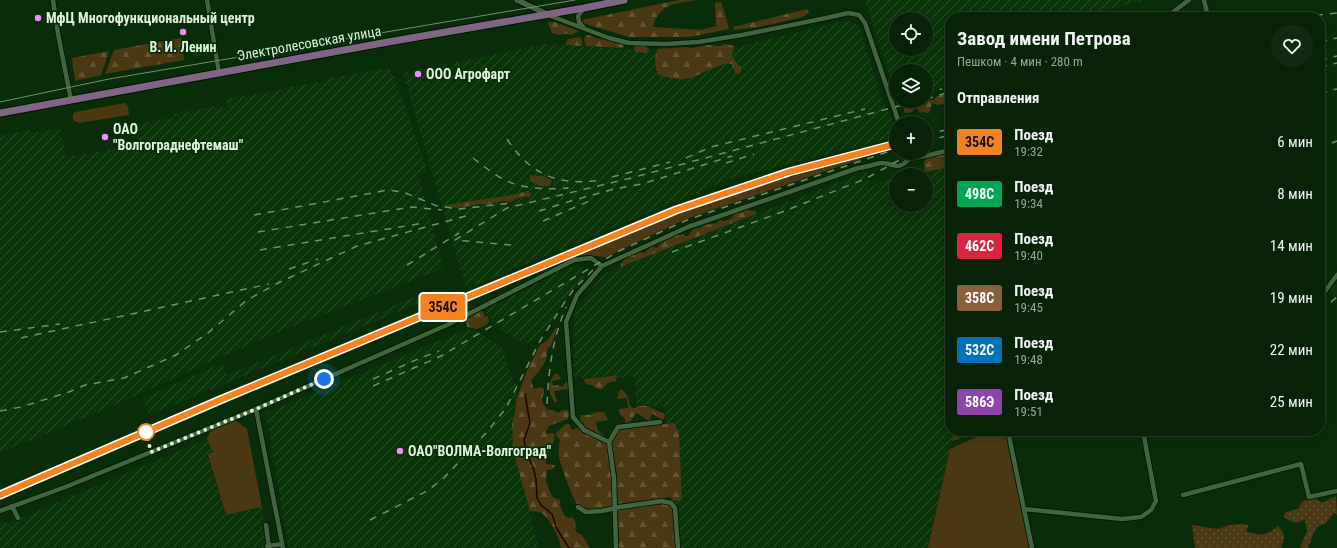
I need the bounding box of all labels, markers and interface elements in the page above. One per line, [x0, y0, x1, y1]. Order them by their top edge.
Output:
place label: МфЦ Многофункциональный центр [46, 10, 255, 26]
map controls [889, 12, 933, 212]
button: locate [889, 12, 933, 56]
marker: МфЦ Многофункциональный центр [33, 13, 43, 23]
street label: Электролесовская улица [236, 22, 382, 64]
button: heart [1271, 25, 1313, 67]
marker: В. И. Ленин [178, 27, 188, 37]
text: Завод имени Петрова [957, 27, 1131, 50]
place label: В. И. Ленин [149, 39, 217, 55]
text: Пешком · 4 мин · 280 m [957, 54, 1083, 69]
button: layers [889, 64, 933, 108]
place label: ООО Агрофарт [426, 66, 511, 82]
marker: ООО Агрофарт [413, 69, 423, 79]
text: Отправления [957, 89, 1039, 107]
button: + [889, 116, 933, 160]
place label: ОАО "Волгограднефтемаш" [113, 121, 244, 153]
text: Поезд [1014, 126, 1053, 144]
marker: ОАО "Волгограднефтемаш" [100, 132, 110, 142]
text: 6 мин [1277, 133, 1313, 151]
text: 354С [965, 134, 994, 150]
text: 19:32 [1014, 144, 1043, 159]
button: − [889, 168, 933, 212]
text: Поезд [1014, 178, 1053, 196]
text: 8 мин [1277, 185, 1313, 203]
text: 498С [965, 186, 994, 202]
text: 19:34 [1014, 196, 1043, 211]
text: Поезд [1014, 230, 1053, 248]
text: 14 мин [1270, 237, 1313, 255]
text: 462С [965, 238, 994, 254]
text: 19:40 [1014, 248, 1043, 263]
text: Поезд [1014, 282, 1053, 300]
text: 19 мин [1270, 289, 1313, 307]
text: 358С [965, 290, 994, 306]
line badge: 354С [415, 294, 471, 320]
text: 354С [428, 299, 458, 315]
text: 19:45 [1014, 300, 1043, 315]
text: Поезд [1014, 334, 1053, 352]
text: 22 мин [1270, 341, 1313, 359]
text: 532С [965, 342, 994, 358]
text: 19:48 [1014, 352, 1043, 367]
your location [314, 369, 334, 389]
text: Поезд [1014, 386, 1053, 404]
text: 25 мин [1270, 393, 1313, 411]
text: 586Э [965, 394, 994, 410]
text: 19:51 [1014, 404, 1043, 419]
unlabelled marker [137, 423, 155, 441]
place label: ОАО"ВОЛМА-Волгоград" [408, 443, 552, 459]
marker: ОАО"ВОЛМА-Волгоград" [395, 446, 405, 456]

